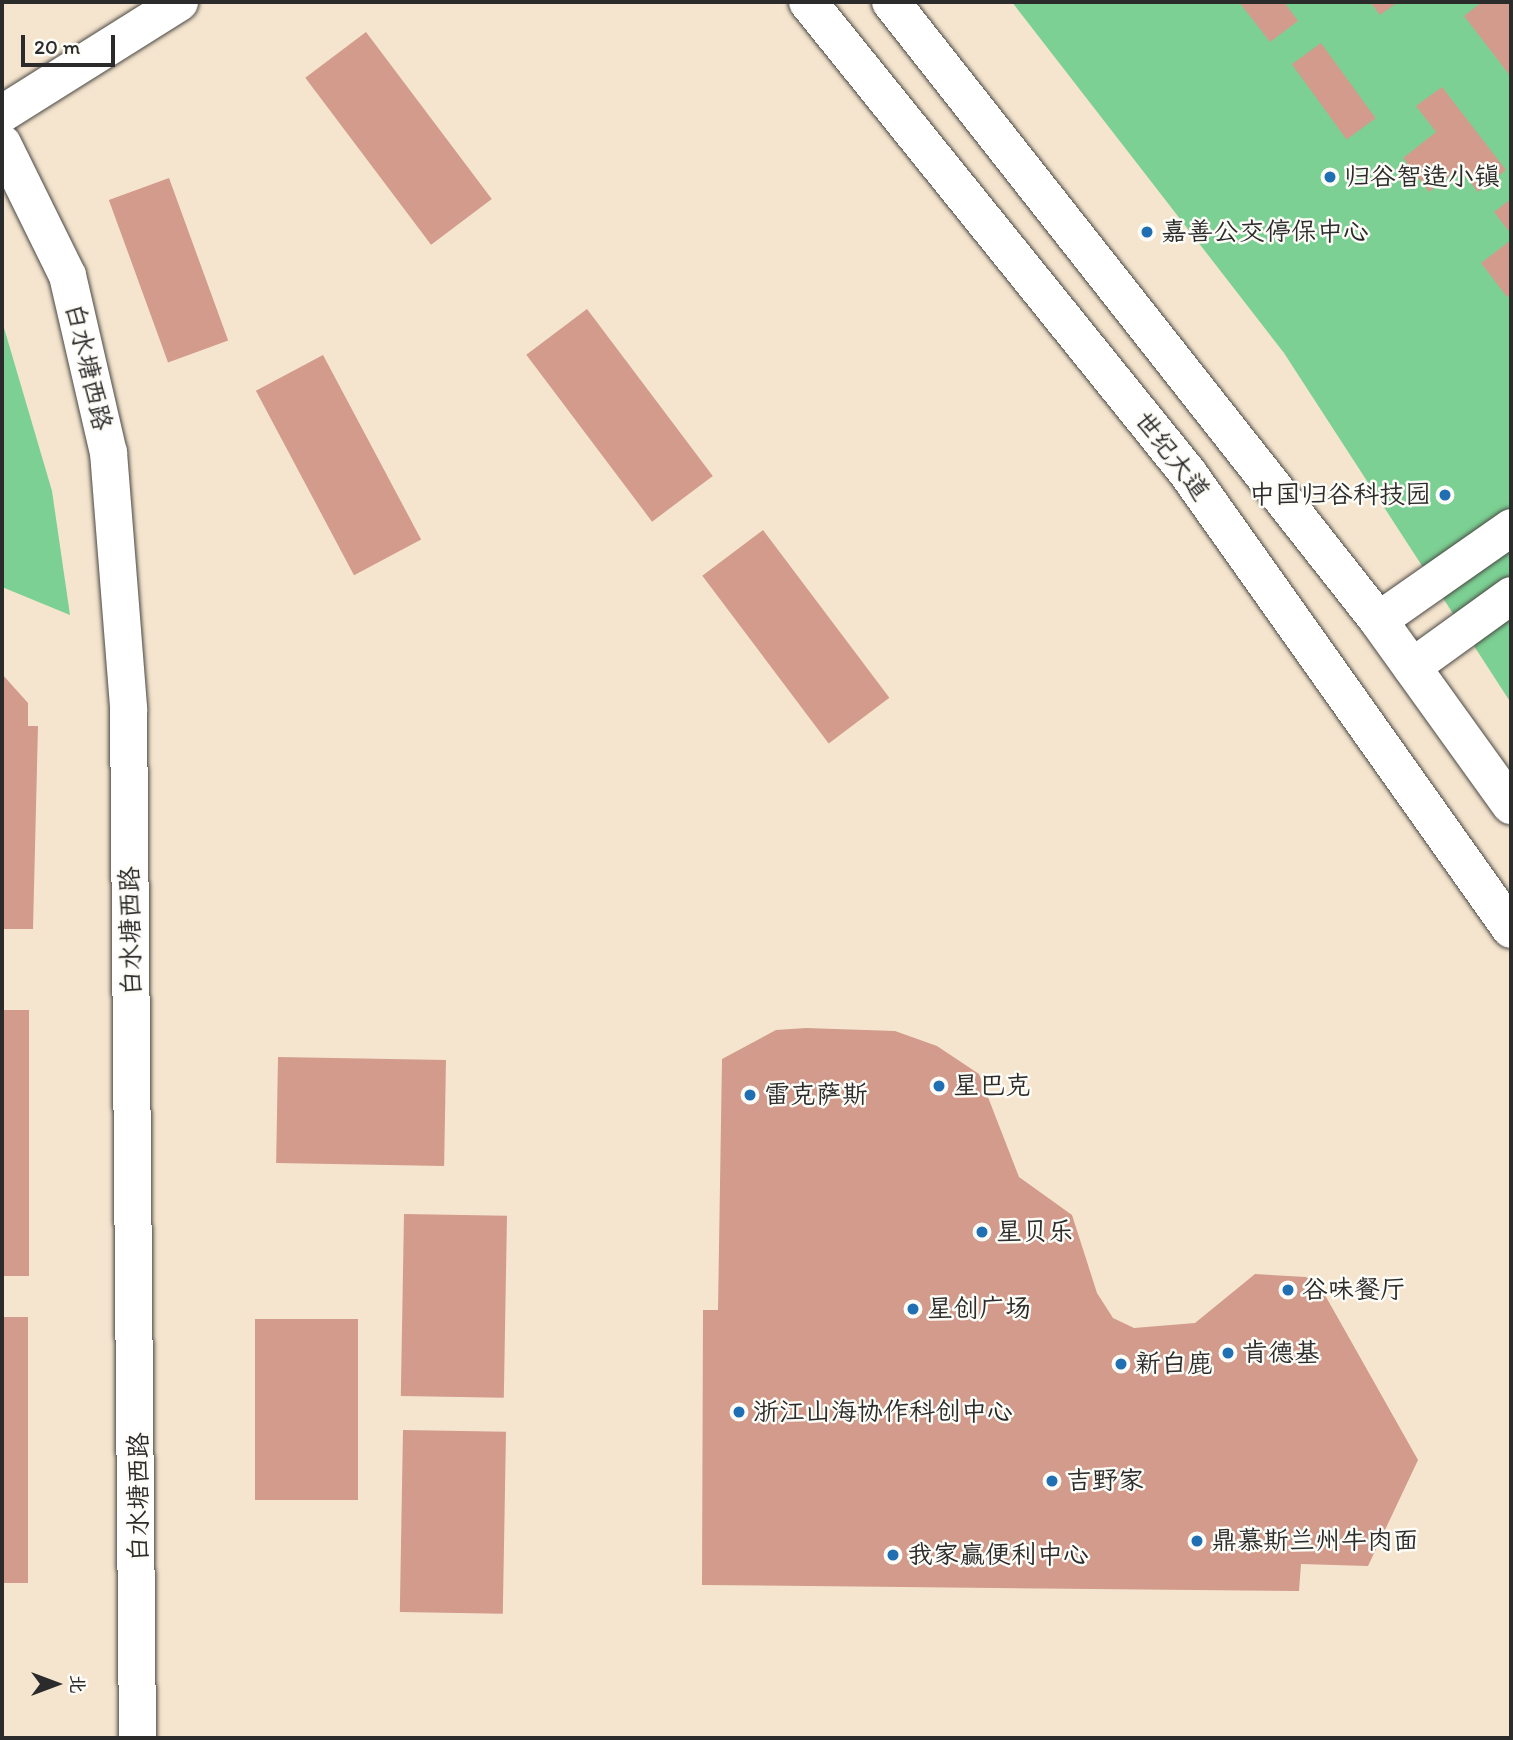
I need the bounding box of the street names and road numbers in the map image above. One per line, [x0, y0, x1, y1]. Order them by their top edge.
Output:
street label: 白水塘西路 [58, 300, 118, 434]
street label: 世纪大道 [1128, 405, 1216, 507]
street label: 白水塘西路 [114, 866, 148, 996]
street label: 白水塘西路 [123, 1432, 155, 1562]

